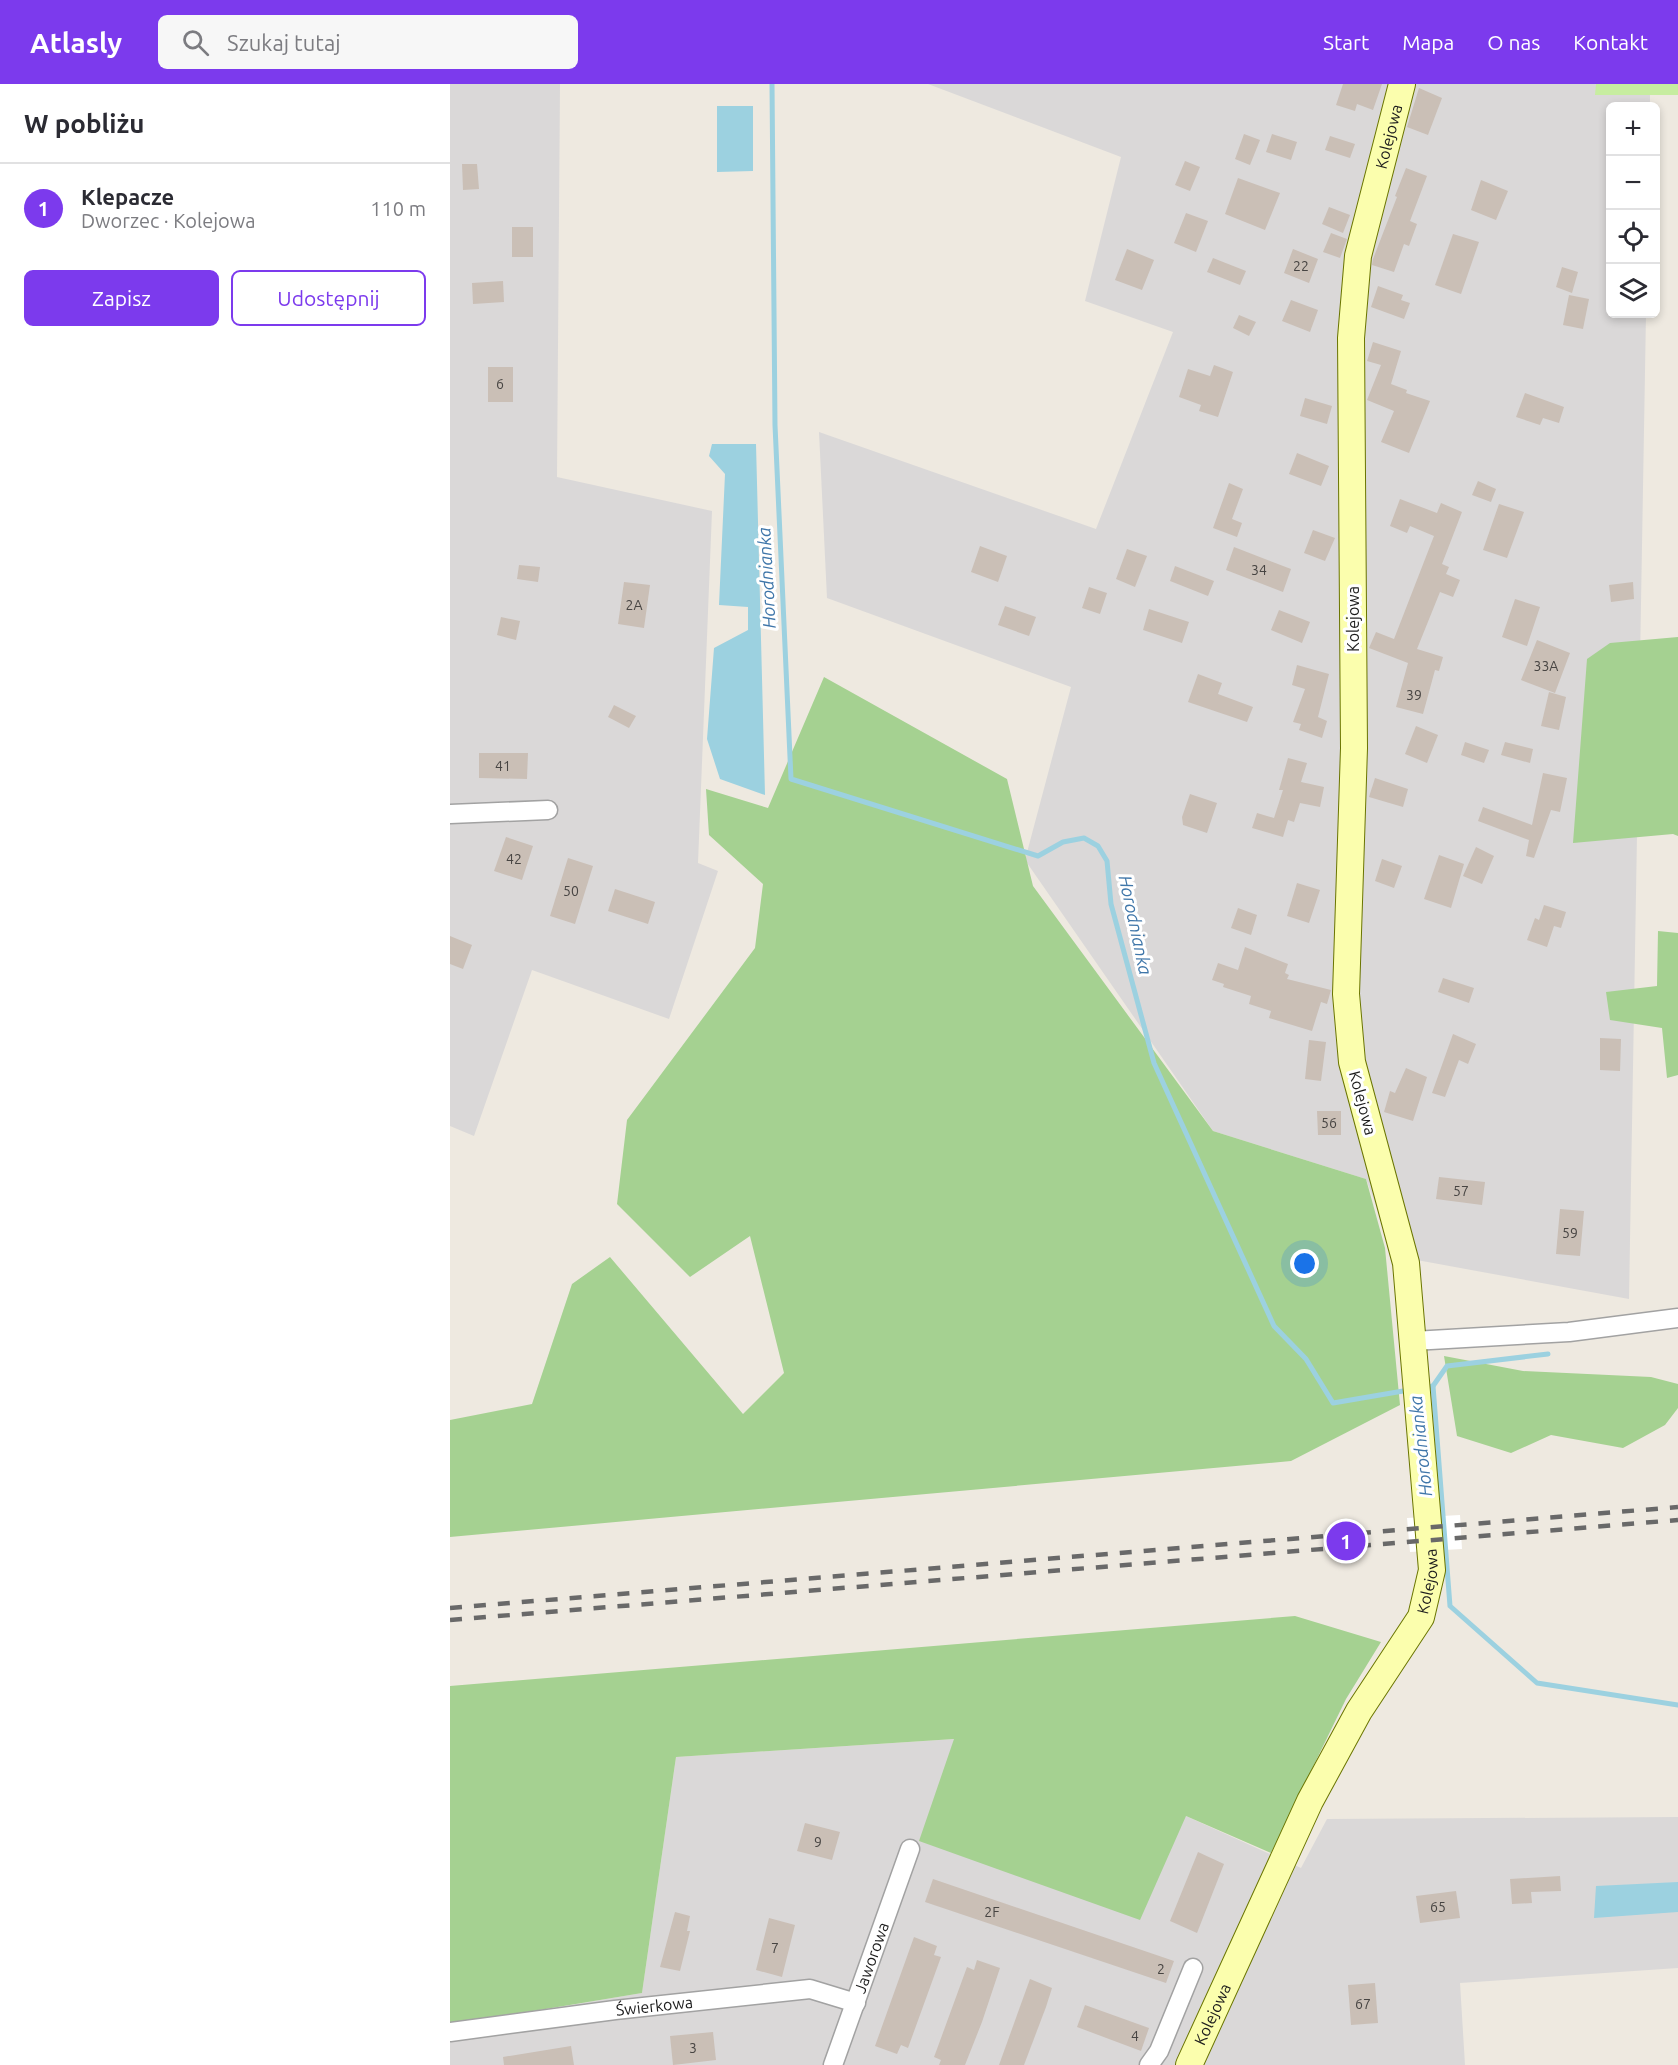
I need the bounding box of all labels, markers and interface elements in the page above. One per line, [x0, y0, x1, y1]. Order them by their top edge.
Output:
search box [158, 15, 578, 69]
icon: search [179, 26, 212, 59]
text: Atlasly [30, 27, 122, 58]
text: Szukaj tutaj [227, 30, 341, 55]
text: Start [1323, 30, 1369, 54]
text: Mapa [1402, 30, 1454, 54]
text: O nas [1487, 30, 1540, 54]
text: Kontakt [1573, 30, 1648, 54]
street label: Kolejowa [1372, 102, 1405, 171]
map controls [1606, 102, 1660, 318]
button: + [1606, 102, 1660, 156]
text: W pobliżu [24, 109, 145, 138]
button: − [1606, 156, 1660, 210]
text: Klepacze [81, 184, 174, 209]
text: 1 [38, 197, 49, 220]
text: 110 m [370, 197, 426, 220]
text: Dworzec · Kolejowa [81, 209, 256, 232]
button: locate [1606, 210, 1660, 264]
house number: 22 [1293, 258, 1309, 274]
button: layers [1606, 264, 1660, 318]
button: Zapisz [24, 270, 219, 326]
button: Udostępnij [231, 270, 426, 326]
house number: 6 [496, 376, 504, 392]
water label: Horodnianka [753, 527, 779, 629]
house number: 34 [1251, 562, 1267, 578]
street label: Kolejowa [1344, 586, 1362, 652]
house number: 2A [626, 597, 643, 613]
house number: 33A [1534, 658, 1558, 674]
house number: 39 [1406, 687, 1422, 703]
house number: 41 [495, 758, 511, 774]
house number: 42 [506, 851, 522, 867]
water label: Horodnianka [1116, 873, 1156, 977]
house number: 50 [563, 883, 579, 899]
street label: Kolejowa [1346, 1069, 1380, 1137]
house number: 56 [1321, 1115, 1337, 1131]
house number: 57 [1453, 1183, 1469, 1199]
house number: 59 [1562, 1225, 1578, 1241]
your location [1290, 1249, 1319, 1278]
water label: Horodnianka [1405, 1394, 1435, 1498]
pin: 1 [1326, 1518, 1366, 1564]
street label: Kolejowa [1413, 1548, 1441, 1616]
house number: 9 [814, 1834, 822, 1850]
house number: 65 [1430, 1899, 1446, 1915]
house number: 2F [984, 1904, 1000, 1920]
street label: Jaworowa [850, 1920, 892, 1995]
house number: 7 [771, 1940, 779, 1956]
house number: 2 [1157, 1961, 1165, 1977]
street label: Kolejowa [1190, 1980, 1234, 2048]
street label: Świerkowa [615, 1993, 694, 2019]
house number: 67 [1355, 1996, 1371, 2012]
house number: 4 [1131, 2028, 1139, 2044]
house number: 3 [689, 2040, 697, 2056]

